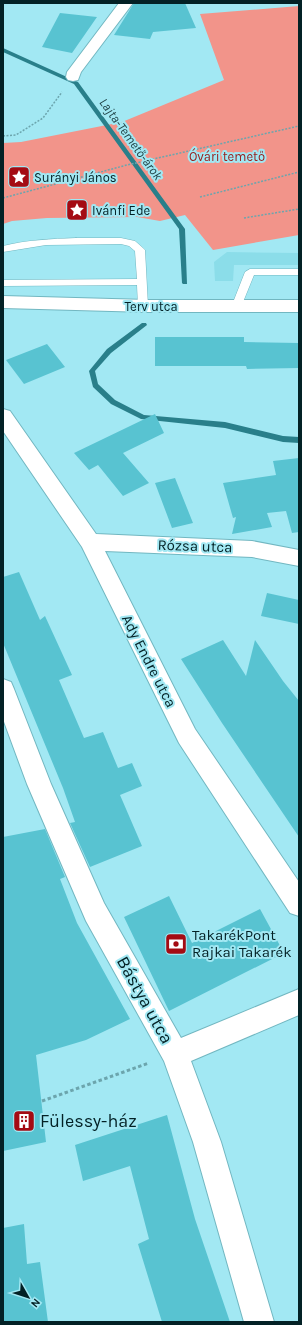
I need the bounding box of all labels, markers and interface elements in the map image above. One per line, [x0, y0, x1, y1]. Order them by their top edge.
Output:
water label: Lajta-Temető-árok [96, 95, 166, 183]
park label: Óvári temető [189, 148, 265, 164]
place icon: Surányi János [6, 164, 32, 190]
place label: Surányi János [34, 170, 117, 185]
place icon: Ivánfi Ede [64, 197, 90, 223]
place label: Ivánfi Ede [92, 203, 151, 218]
street label: Terv utca [124, 299, 178, 314]
street label: Rózsa utca [157, 536, 233, 556]
street label: Ady Endre utca [118, 612, 180, 710]
place label: TakarékPont Rajkai Takarék [192, 926, 292, 961]
bank icon: TakarékPont Rajkai Takarék [163, 931, 189, 957]
street label: Bástya utca [112, 952, 178, 1048]
building icon: Fülessy-ház [11, 1108, 37, 1134]
place label: Fülessy-ház [40, 1110, 137, 1132]
north arrow [8, 1277, 48, 1317]
text: N [28, 1296, 43, 1310]

